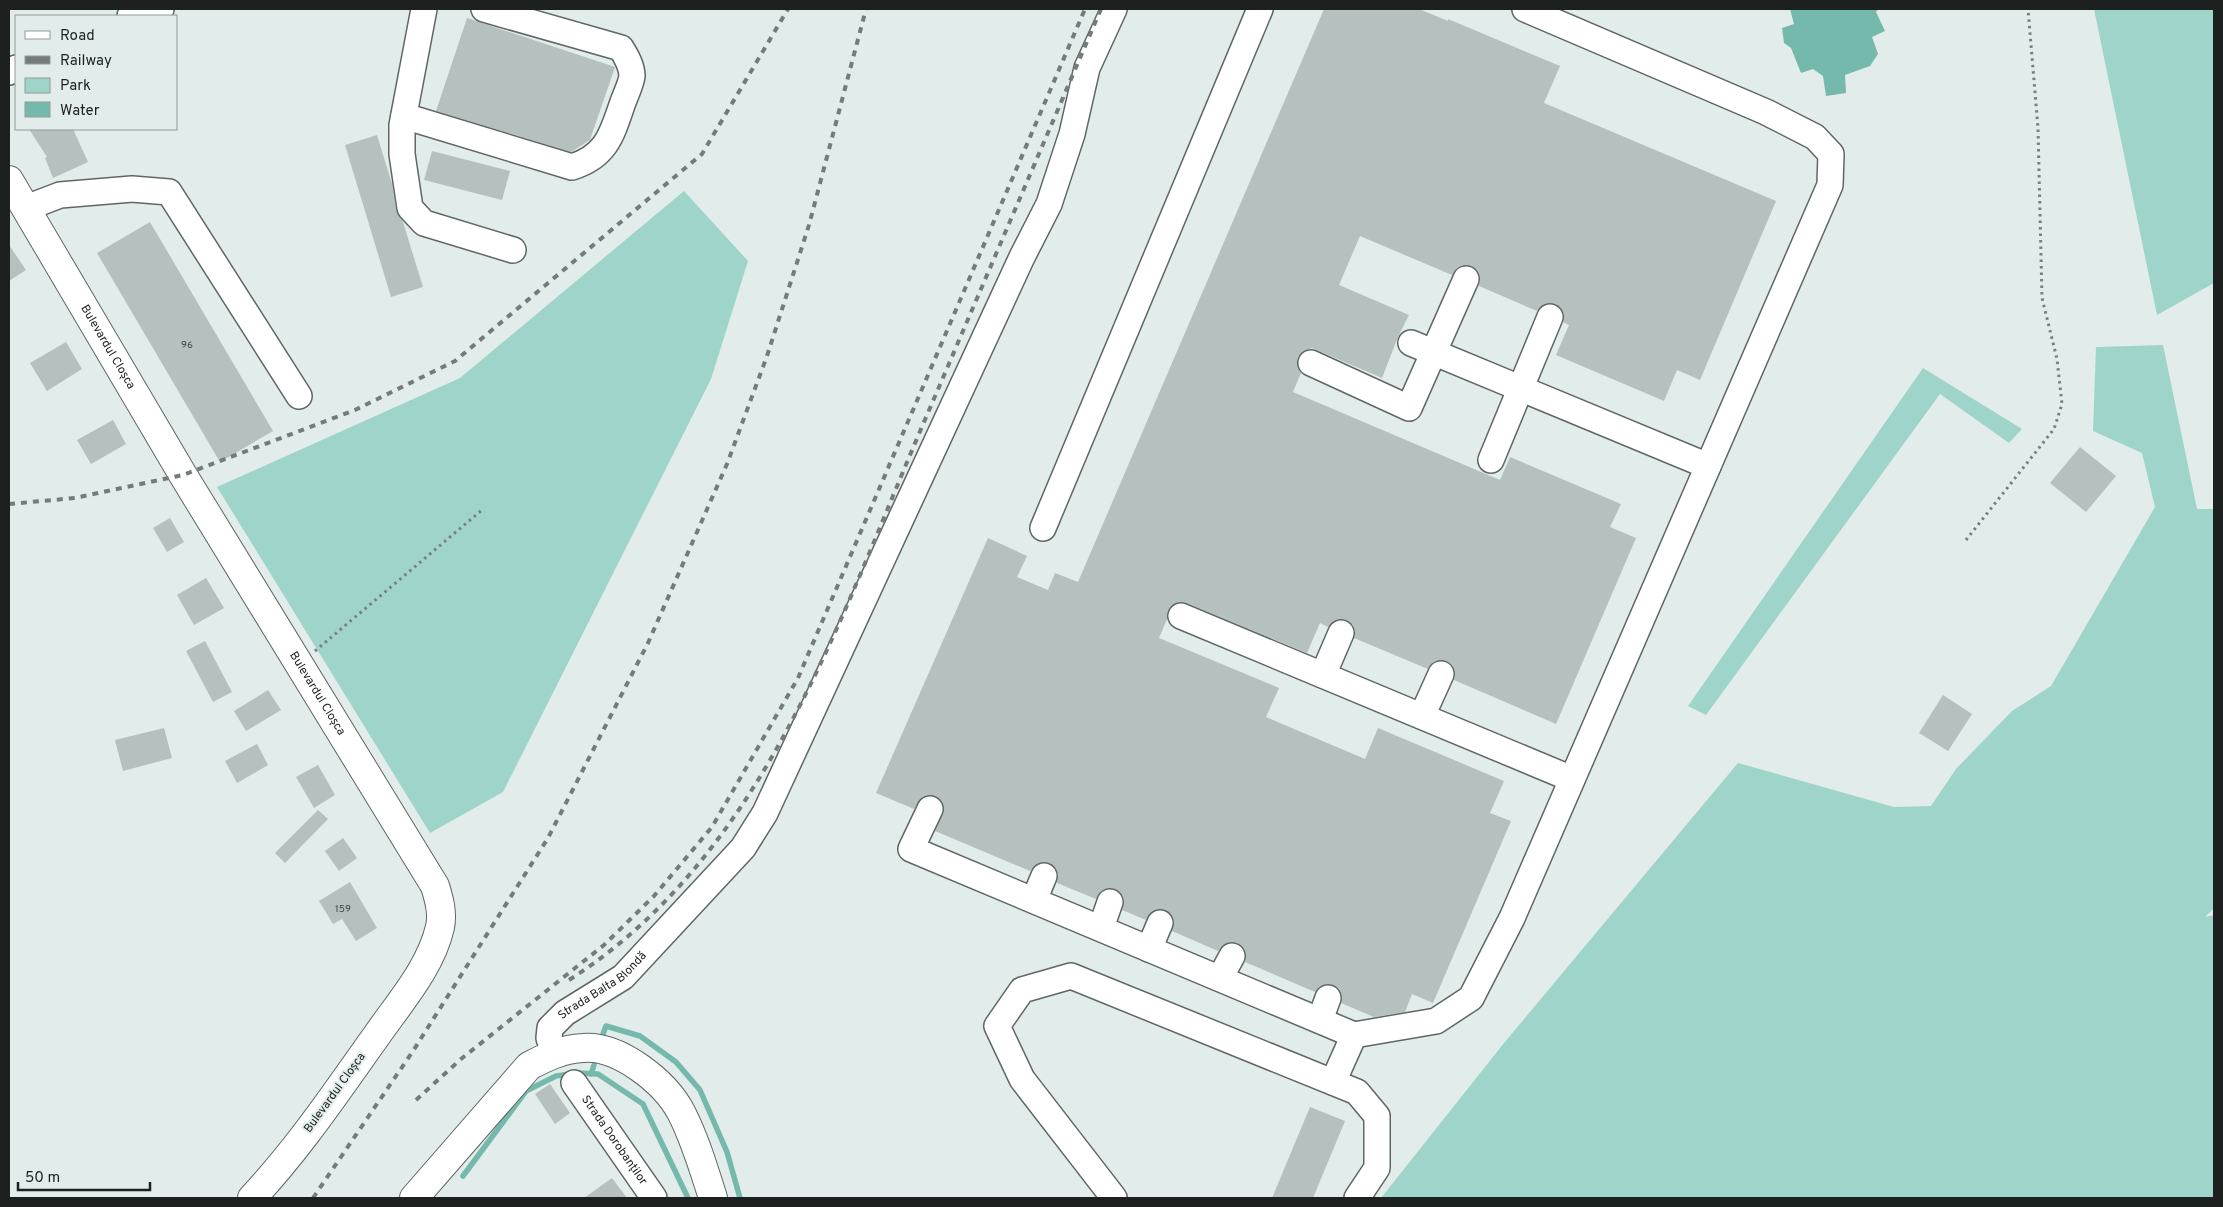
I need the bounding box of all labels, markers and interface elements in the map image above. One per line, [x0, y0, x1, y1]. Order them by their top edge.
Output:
legend [15, 15, 178, 130]
text: Road [60, 27, 95, 46]
text: Railway [60, 52, 112, 71]
text: Park [60, 77, 91, 96]
text: Water [60, 102, 100, 121]
street label: Bulevardul Cloșca [76, 302, 139, 392]
house number: 96 [181, 339, 193, 352]
street label: Bulevardul Cloșca [285, 649, 349, 739]
house number: 159 [335, 903, 351, 916]
street label: Strada Balta Blondă [555, 948, 650, 1023]
street label: Bulevardul Cloșca [300, 1050, 370, 1136]
street label: Strada Dorobanților [577, 1093, 651, 1189]
scale bar [18, 1160, 150, 1192]
text: 50 m [25, 1169, 60, 1188]

